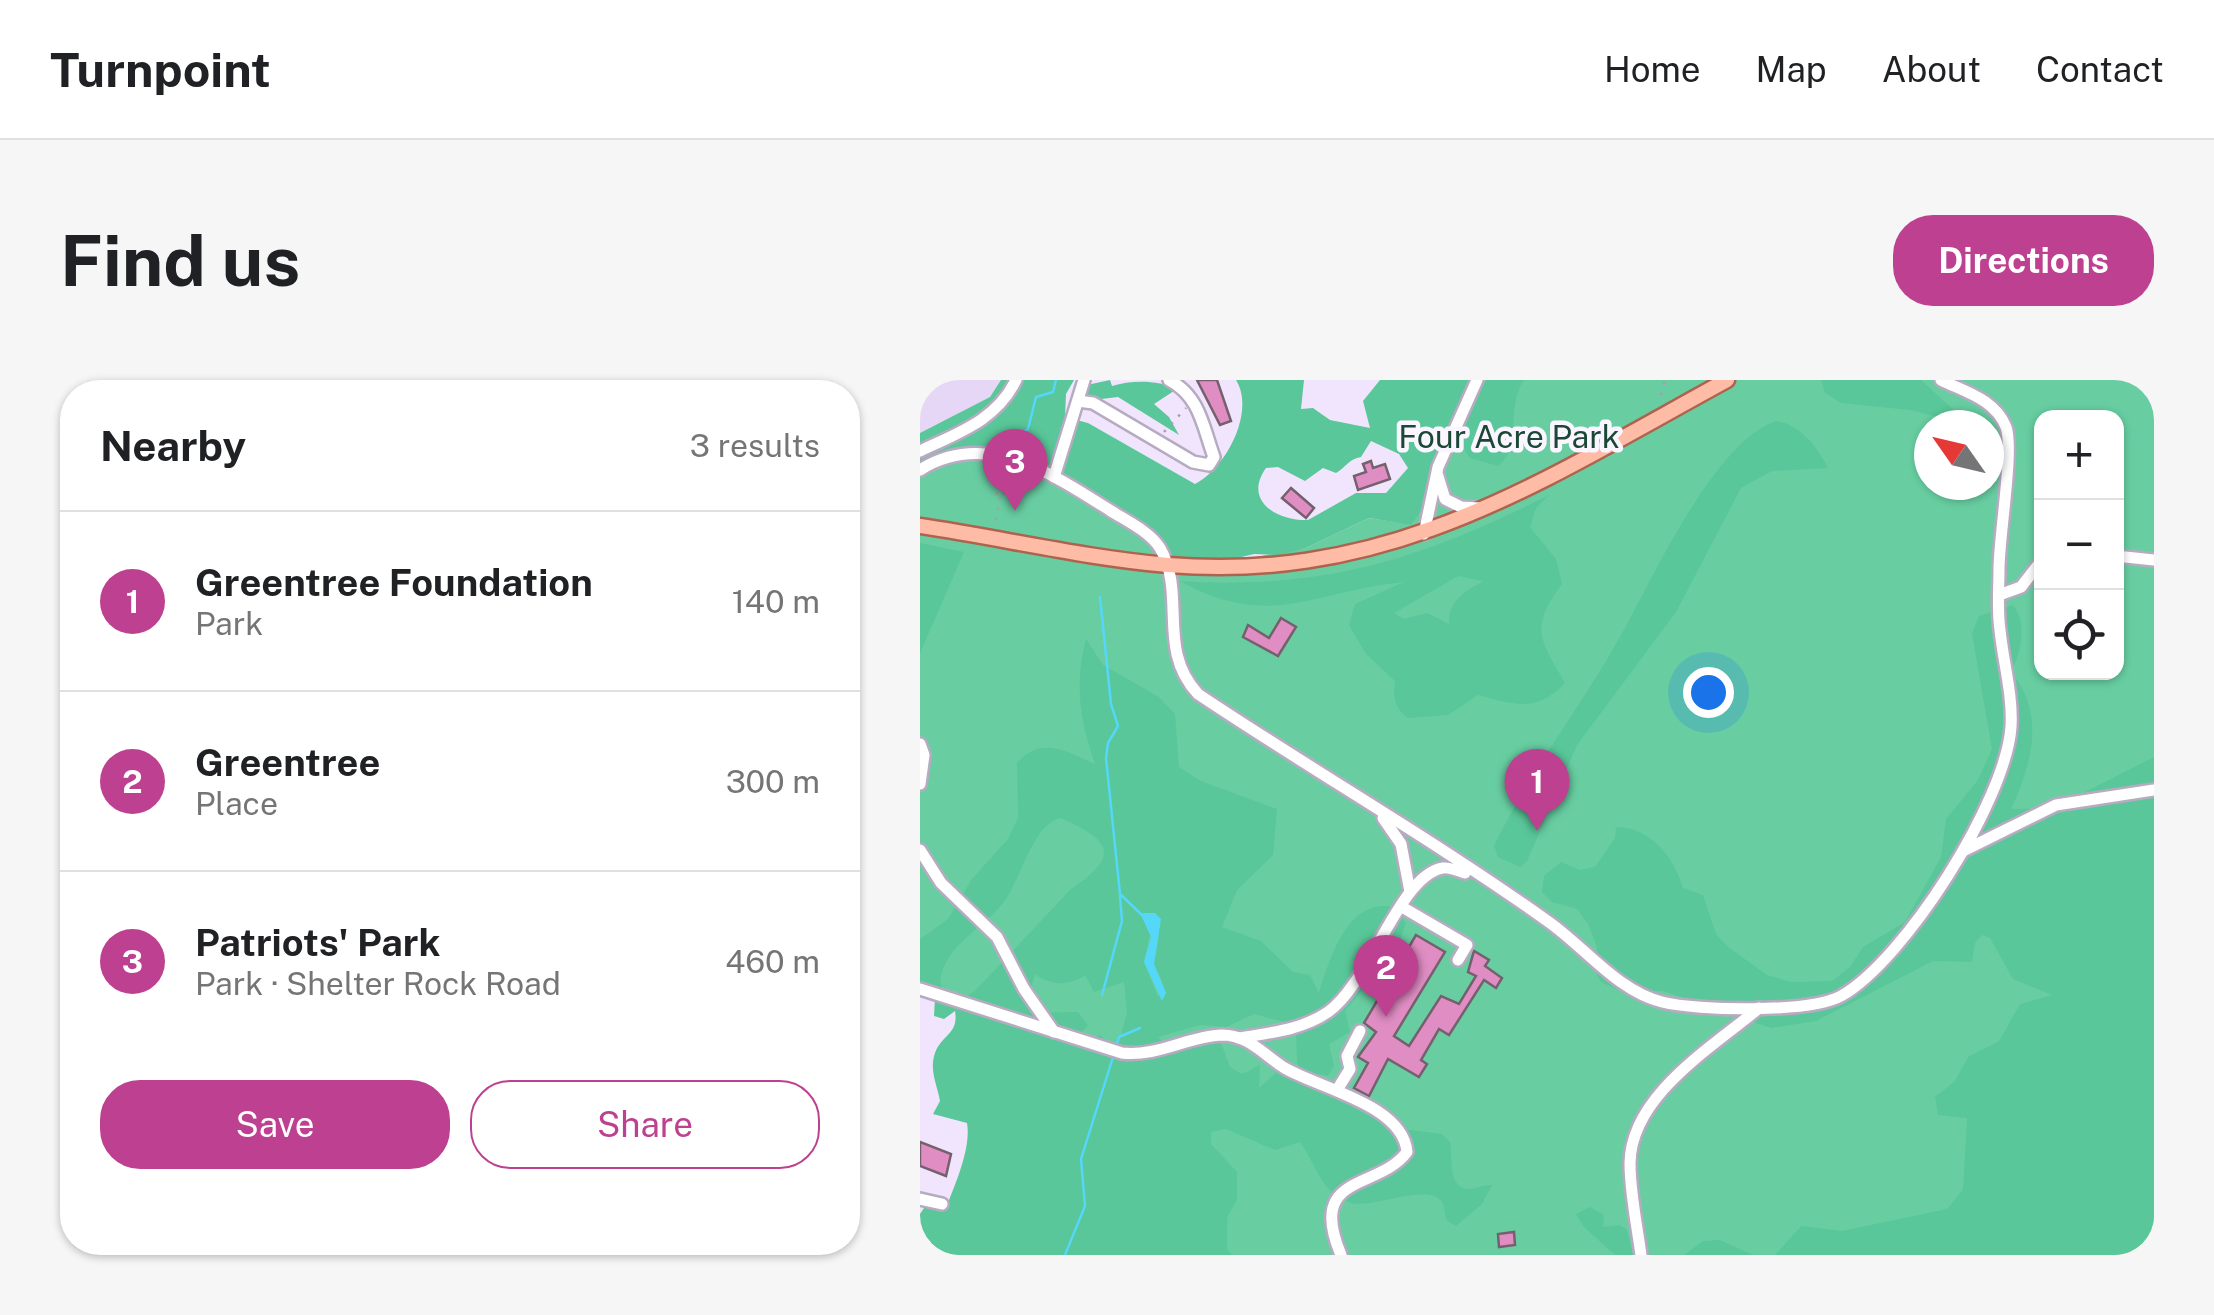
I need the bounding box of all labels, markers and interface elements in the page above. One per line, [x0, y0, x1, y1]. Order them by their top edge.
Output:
text: Turnpoint [50, 41, 271, 98]
text: Home [1604, 49, 1701, 90]
text: Map [1756, 49, 1827, 90]
text: About [1882, 49, 1981, 90]
text: Contact [2036, 49, 2164, 90]
button: Directions [1893, 215, 2154, 306]
text: Find us [60, 219, 300, 302]
north arrow [1914, 410, 2004, 500]
map controls [2034, 410, 2124, 680]
button: + [2034, 410, 2124, 500]
park label: Four Acre Park [1398, 418, 1620, 455]
text: Nearby [100, 421, 246, 470]
text: 3 results [690, 427, 820, 464]
pin: 3 [982, 428, 1048, 511]
button: − [2034, 500, 2124, 590]
text: Greentree Foundation [195, 560, 593, 605]
text: 1 [126, 583, 139, 620]
text: 140 m [732, 583, 820, 620]
button: locate [2034, 590, 2124, 680]
text: Park [195, 605, 263, 642]
your location [1683, 667, 1734, 718]
text: Greentree [195, 740, 380, 785]
pin: 1 [1504, 748, 1570, 831]
text: 2 [122, 763, 143, 800]
text: 300 m [726, 763, 820, 800]
text: Place [195, 785, 278, 822]
text: Patriots' Park [195, 920, 441, 965]
pin: 2 [1354, 934, 1418, 1017]
text: 3 [122, 943, 143, 980]
text: 460 m [725, 943, 820, 980]
text: Park · Shelter Rock Road [195, 965, 561, 1002]
button: Save [100, 1080, 450, 1169]
button: Share [470, 1080, 820, 1169]

